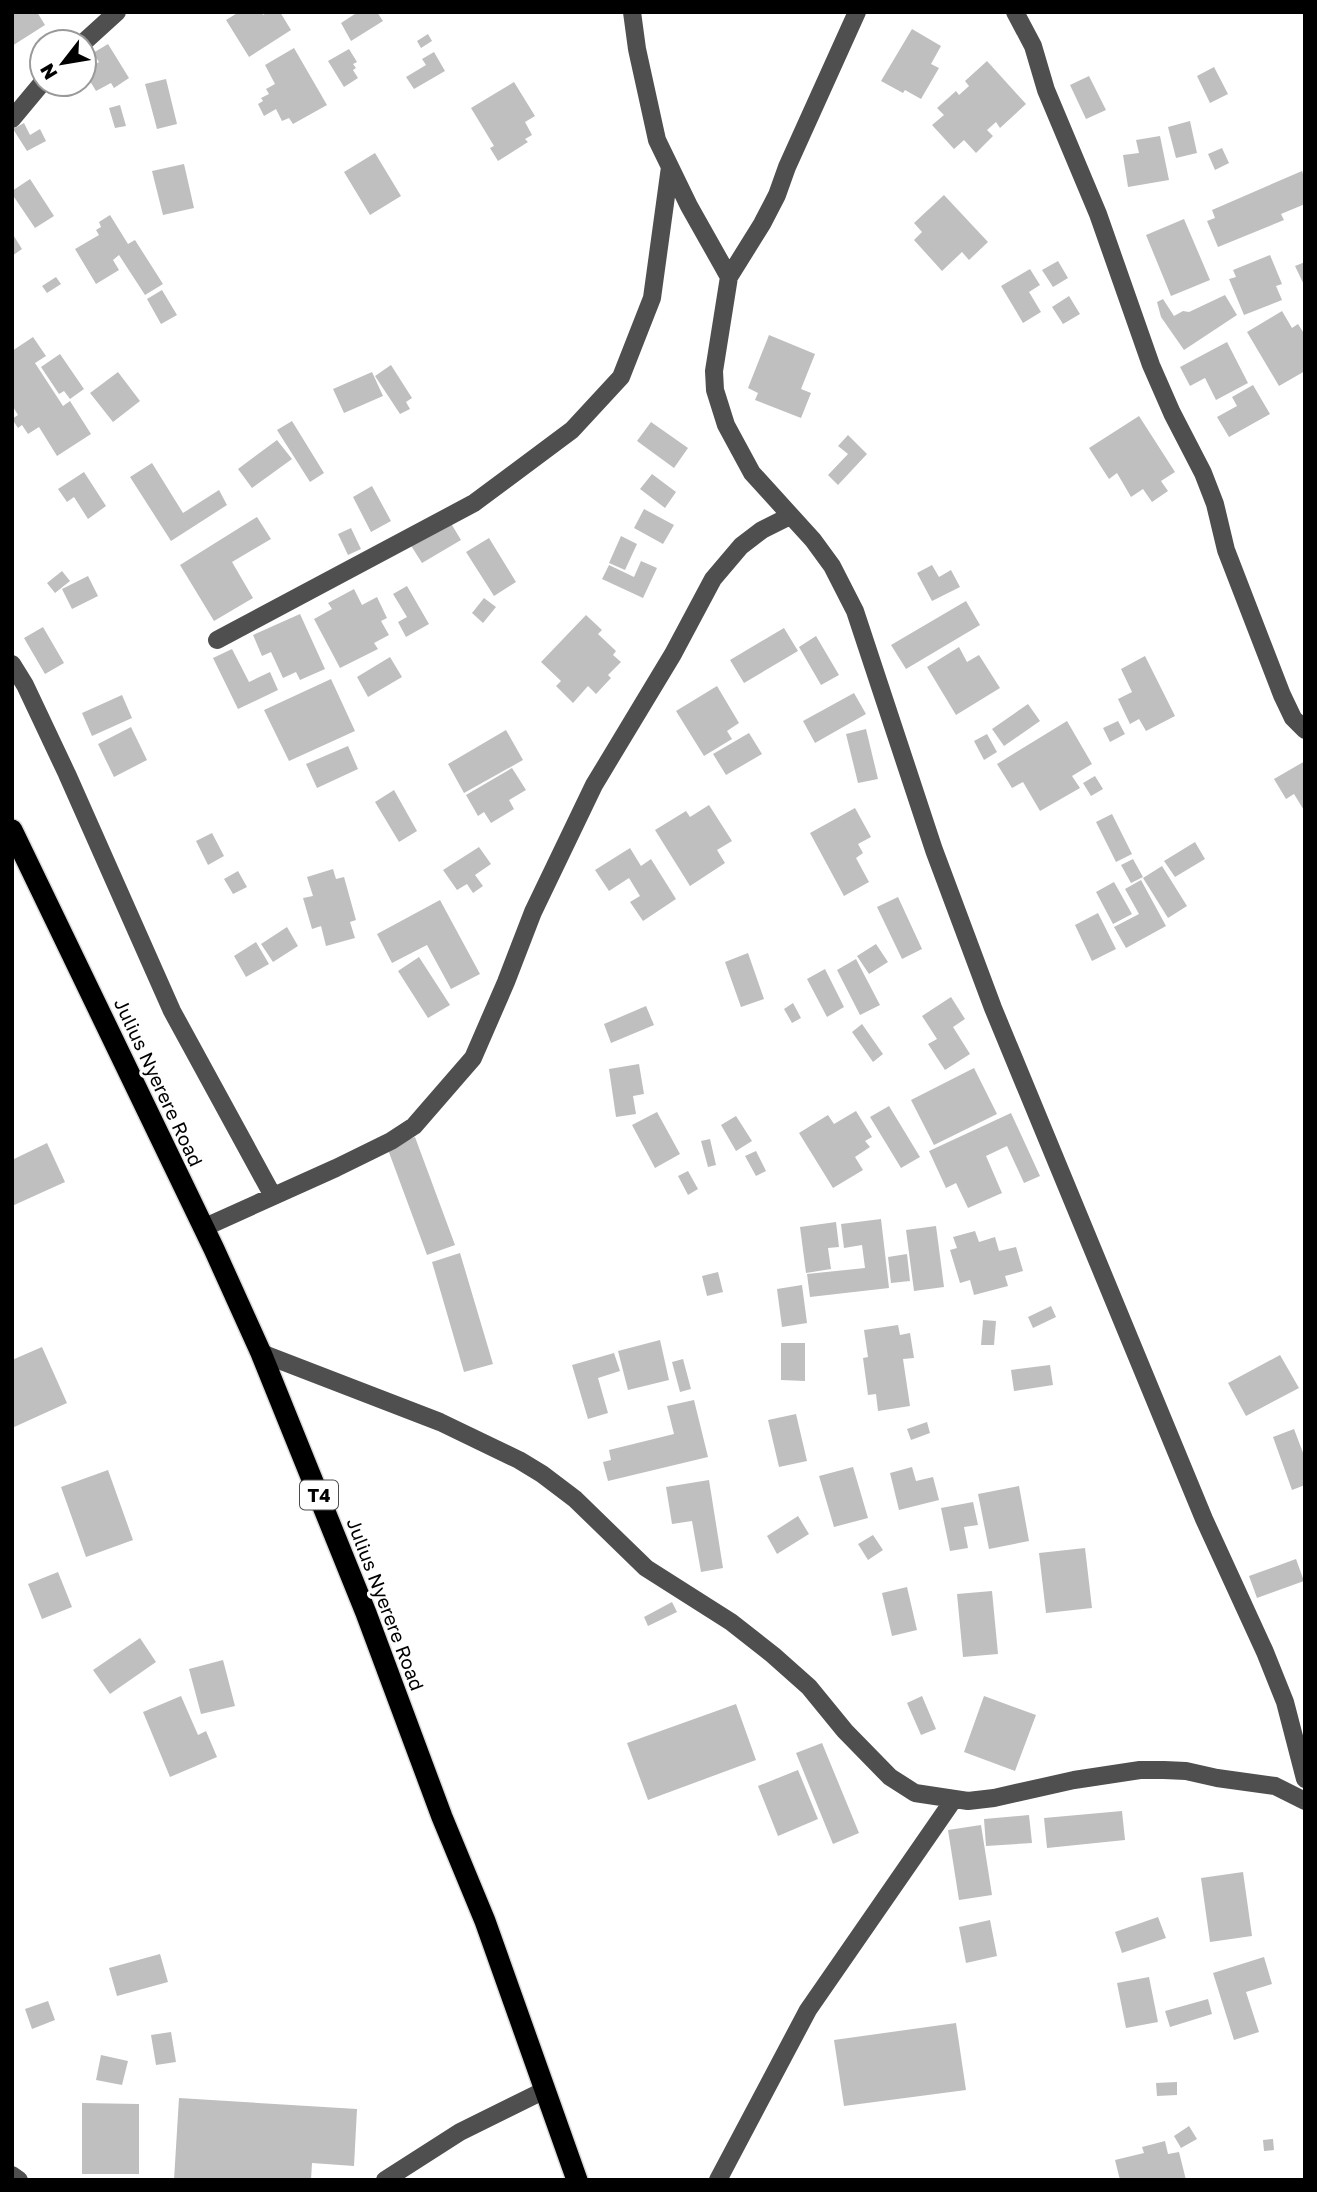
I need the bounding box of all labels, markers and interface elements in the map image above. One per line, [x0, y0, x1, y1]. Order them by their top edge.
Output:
north arrow [28, 28, 98, 98]
text: N [34, 60, 62, 84]
street label: Julius Nyerere Road [110, 994, 208, 1170]
road number: T4 [300, 1480, 338, 1510]
street label: Julius Nyerere Road [342, 1514, 430, 1694]

